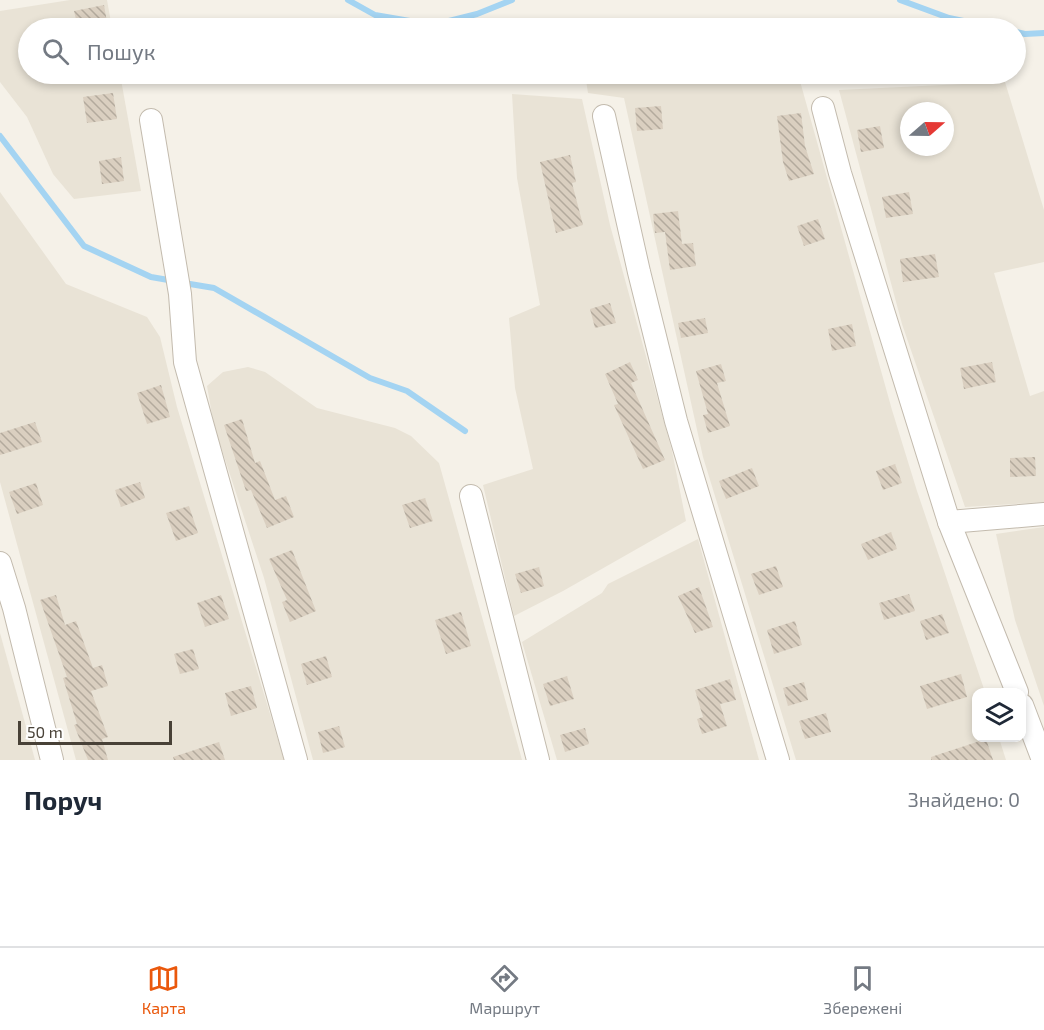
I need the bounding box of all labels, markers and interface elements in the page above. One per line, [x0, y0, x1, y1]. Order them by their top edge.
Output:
search box [18, 18, 1026, 84]
icon: search [39, 35, 72, 68]
text: Пошук [87, 38, 156, 64]
north arrow [900, 102, 954, 156]
map controls [972, 688, 1026, 742]
button: layers [972, 688, 1026, 742]
scale bar [18, 718, 172, 746]
text: 50 m [27, 722, 63, 741]
text: Поруч [24, 784, 102, 815]
text: Знайдено: 0 [908, 787, 1020, 811]
tab: Карта [142, 962, 186, 1017]
tab: Маршрут [469, 962, 540, 1017]
tab: Збережені [823, 962, 902, 1017]

